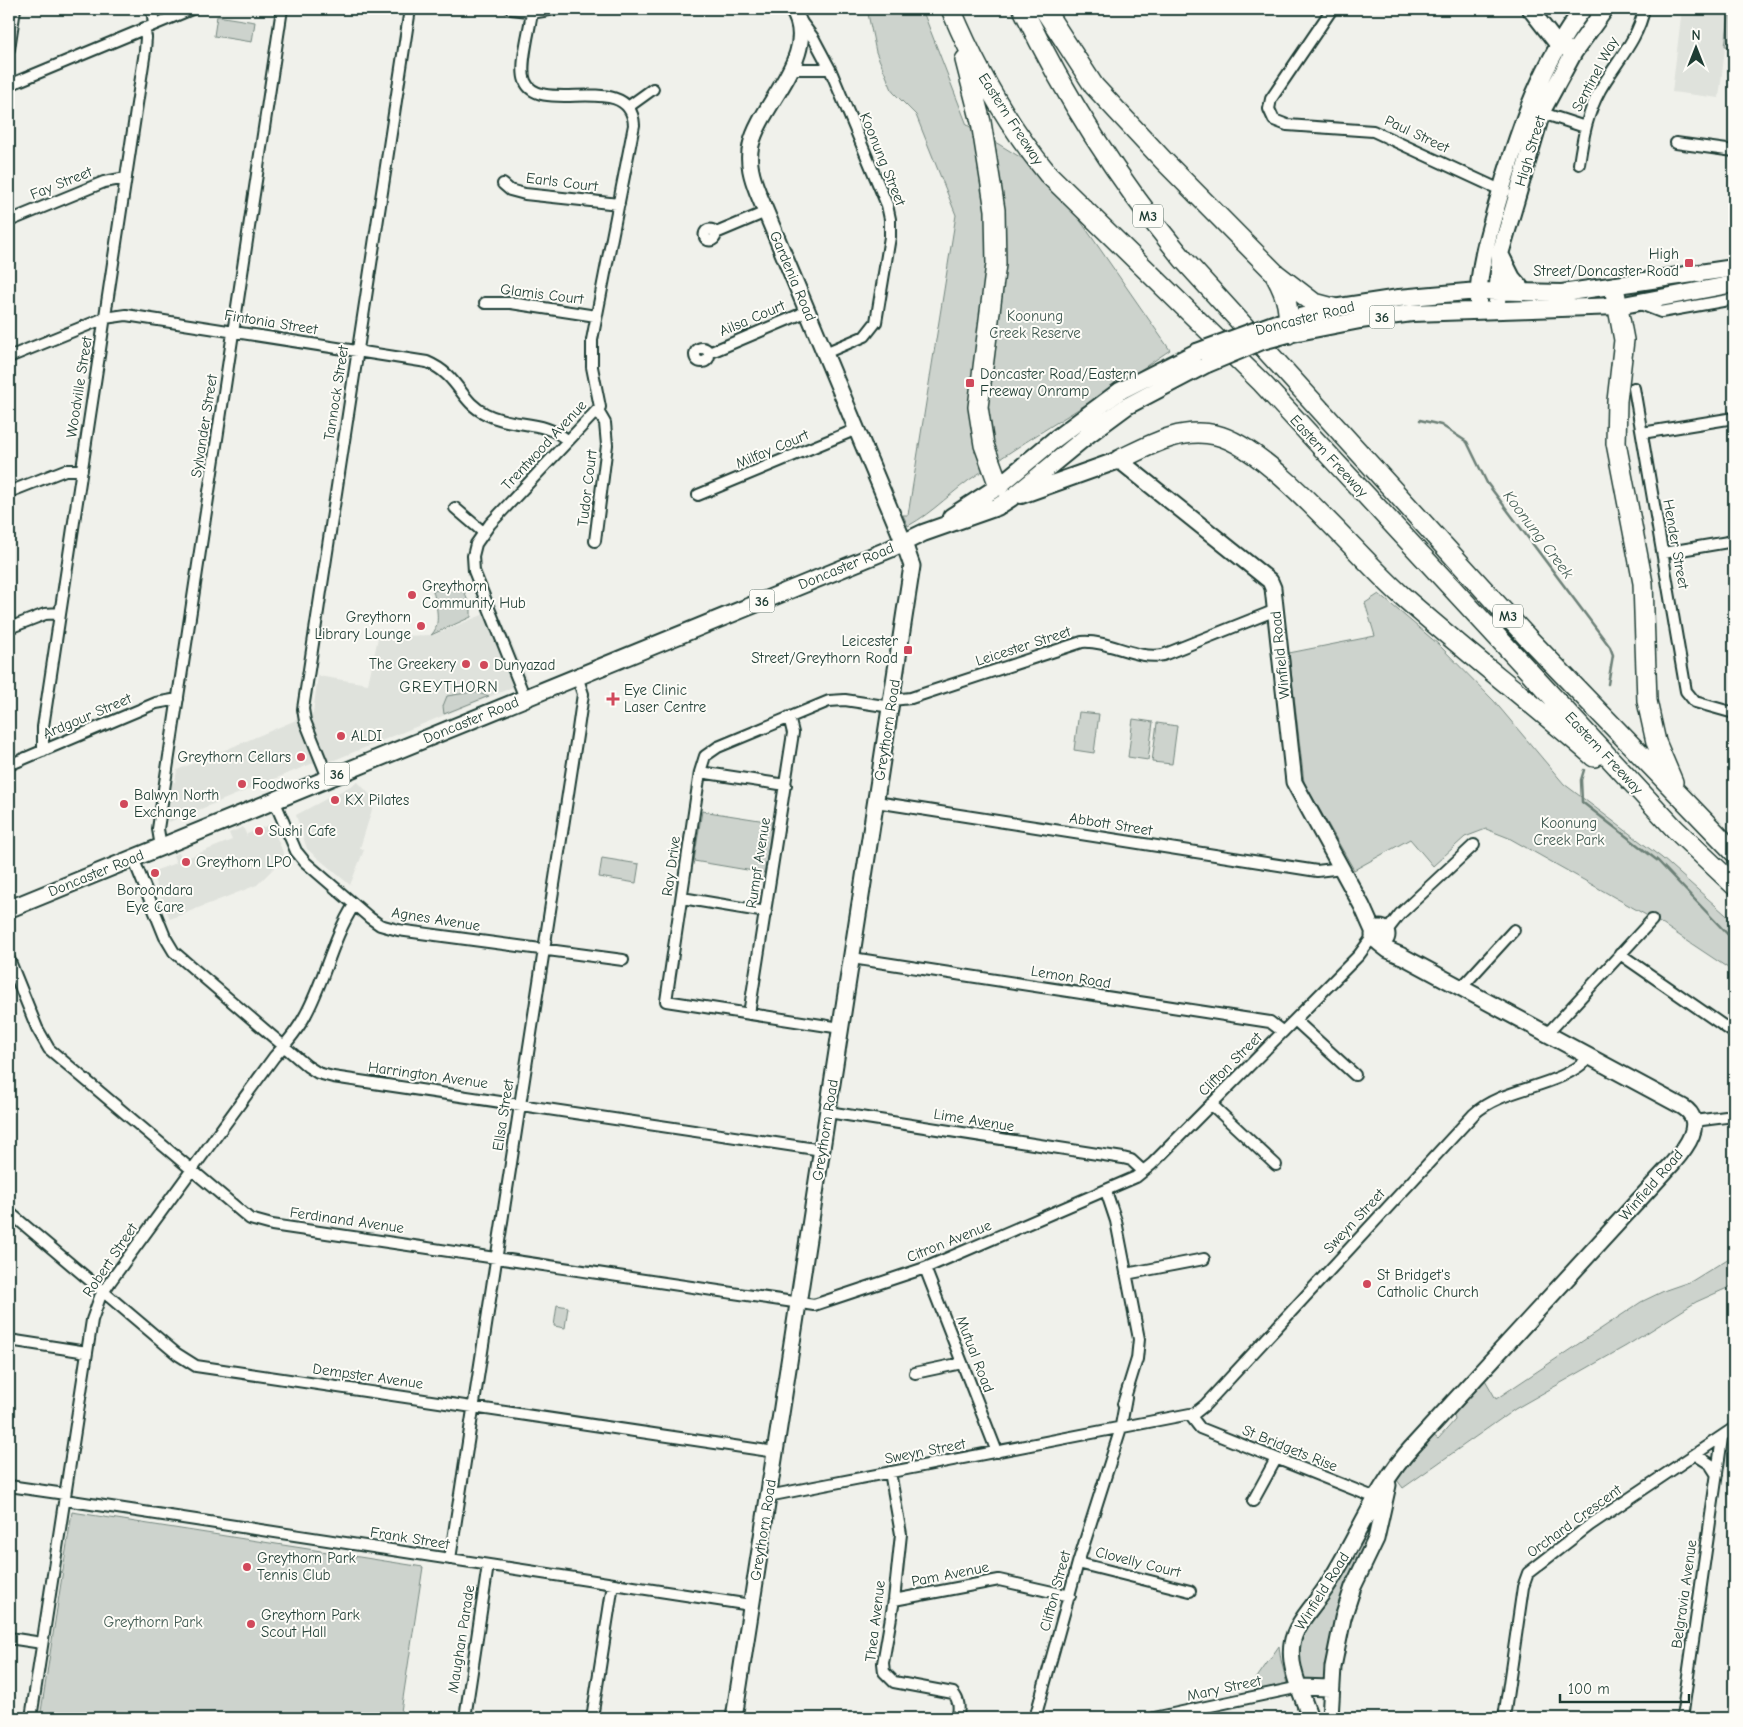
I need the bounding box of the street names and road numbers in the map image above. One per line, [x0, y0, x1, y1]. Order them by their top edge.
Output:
street label: Sentinel Way [1568, 33, 1622, 115]
street label: Eastern Freeway [975, 70, 1048, 169]
street label: Koonung Street [856, 110, 910, 209]
street label: Paul Street [1382, 111, 1453, 157]
street label: High Street [1511, 113, 1549, 188]
street label: Fay Street [28, 162, 95, 203]
street label: Earls Court [525, 169, 600, 195]
road number: M3 [1133, 205, 1163, 228]
street label: Gardenia Road [766, 228, 820, 324]
street label: Glamis Court [499, 280, 585, 308]
street label: Ailsa Court [717, 296, 788, 340]
street label: Doncaster Road [1254, 297, 1356, 339]
street label: Fintonia Street [223, 306, 320, 338]
road number: 36 [1370, 306, 1394, 328]
street label: Woodville Street [62, 334, 96, 439]
street label: Tannock Street [320, 344, 352, 442]
street label: Sylvander Street [187, 372, 221, 479]
street label: Trentwood Avenue [498, 396, 591, 494]
street label: Eastern Freeway [1286, 411, 1372, 501]
street label: Milfay Court [733, 425, 812, 472]
street label: Tudor Court [573, 448, 601, 528]
street label: Hender Street [1659, 498, 1693, 591]
street label: Doncaster Road [796, 539, 896, 593]
road number: 36 [750, 590, 774, 612]
road number: M3 [1493, 604, 1523, 628]
street label: Winfield Road [1266, 610, 1294, 700]
street label: Leicester Street [973, 622, 1074, 670]
street label: Greythorn Road [870, 678, 904, 782]
street label: Ardgour Street [40, 689, 135, 743]
street label: Doncaster Road [421, 693, 521, 747]
street label: Eastern Freeway [1561, 708, 1647, 798]
road number: 36 [324, 762, 350, 786]
street label: Abbott Street [1068, 809, 1154, 840]
street label: Rumpf Avenue [742, 816, 774, 910]
street label: Ray Drive [658, 834, 684, 897]
street label: Doncaster Road [46, 846, 146, 900]
street label: Agnes Avenue [390, 903, 482, 935]
street label: Lemon Road [1030, 962, 1112, 992]
street label: Clifton Street [1194, 1028, 1266, 1100]
street label: Harrington Avenue [367, 1058, 490, 1092]
street label: Ellsa Street [488, 1077, 518, 1152]
street label: Greythorn Road [808, 1078, 842, 1182]
street label: Lime Avenue [932, 1105, 1016, 1135]
street label: Winfield Road [1615, 1146, 1687, 1224]
street label: Sweyn Street [1319, 1184, 1389, 1257]
street label: Ferdinand Avenue [289, 1203, 406, 1237]
street label: Citron Avenue [904, 1216, 994, 1266]
street label: Robert Street [79, 1219, 142, 1300]
street label: Mutual Road [952, 1313, 998, 1395]
street label: Dempster Avenue [312, 1359, 425, 1393]
street label: St Bridgets Rise [1240, 1421, 1341, 1475]
street label: Sweyn Street [883, 1434, 968, 1468]
street label: Greythorn Road [746, 1478, 780, 1582]
street label: Orchard Crescent [1523, 1480, 1625, 1561]
street label: Frank Street [369, 1523, 452, 1553]
street label: Belgravia Avenue [1667, 1538, 1701, 1650]
street label: Clovelly Court [1094, 1543, 1183, 1581]
street label: Clifton Street [1036, 1548, 1075, 1633]
street label: Winfield Road [1291, 1549, 1353, 1633]
street label: Pam Avenue [910, 1558, 991, 1590]
street label: Thea Avenue [861, 1579, 889, 1663]
street label: Maughan Parade [444, 1583, 479, 1694]
street label: Mary Street [1185, 1671, 1264, 1705]

